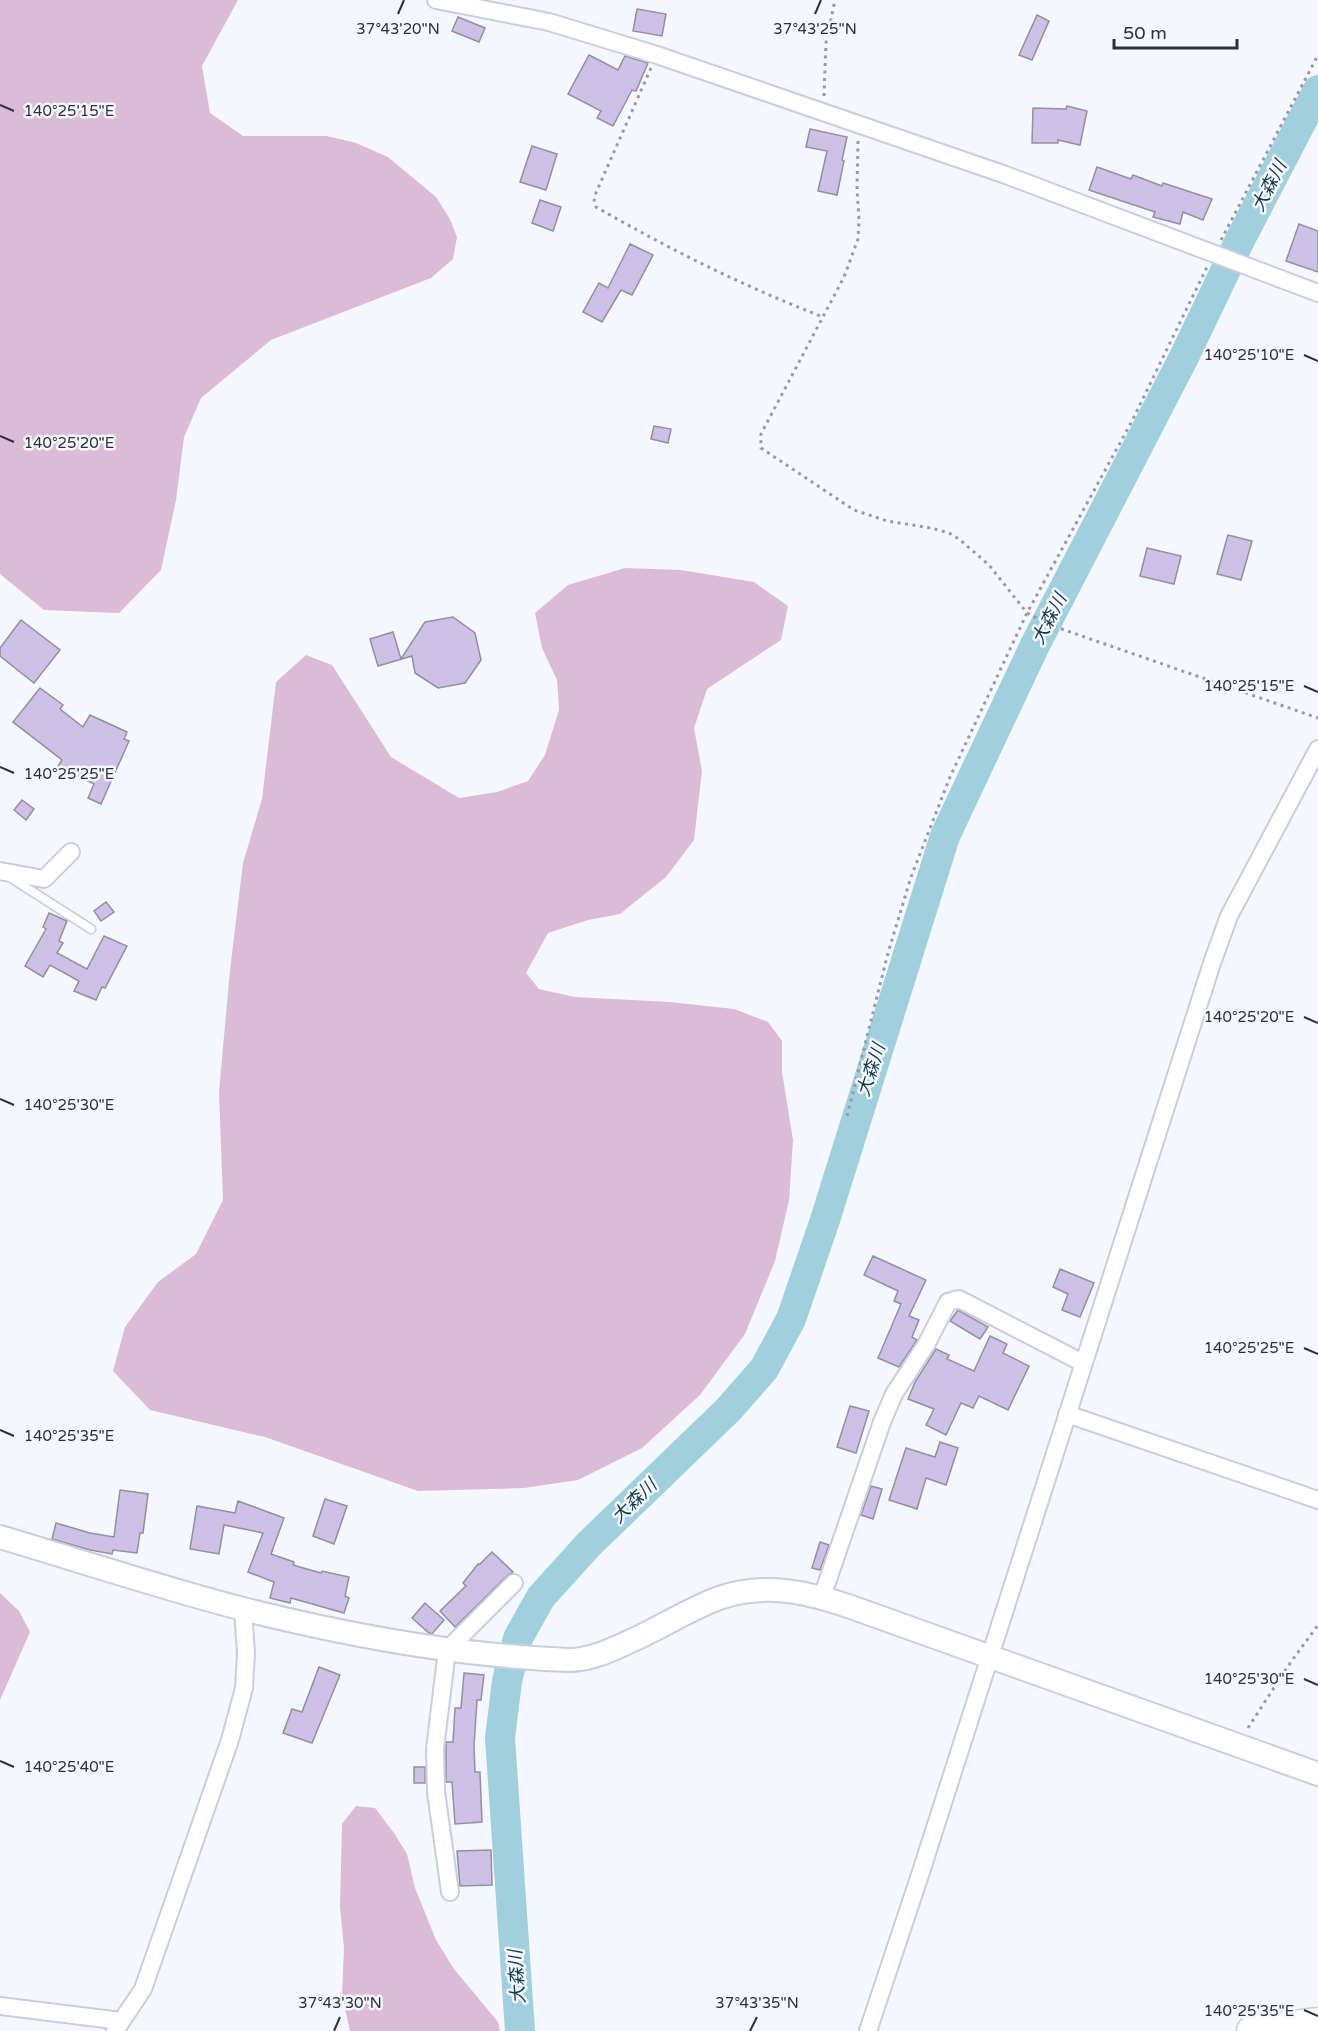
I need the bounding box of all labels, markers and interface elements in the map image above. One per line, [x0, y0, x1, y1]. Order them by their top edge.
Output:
scale bar [1114, 12, 1237, 50]
text: 37°43'20"N [356, 20, 440, 38]
text: 37°43'25"N [773, 20, 857, 38]
text: 50 m [1123, 22, 1167, 44]
text: 140°25'15"E [24, 102, 114, 120]
water label: 大森川 [1247, 155, 1292, 215]
text: 140°25'10"E [1204, 346, 1294, 364]
text: 140°25'20"E [24, 434, 114, 452]
water label: 大森川 [1027, 588, 1072, 648]
text: 140°25'15"E [1204, 677, 1294, 695]
text: 140°25'25"E [24, 765, 114, 783]
text: 140°25'20"E [1204, 1008, 1294, 1026]
water label: 大森川 [852, 1039, 890, 1099]
text: 140°25'30"E [24, 1096, 114, 1114]
text: 140°25'25"E [1204, 1339, 1294, 1357]
text: 140°25'35"E [24, 1427, 114, 1445]
water label: 大森川 [607, 1473, 663, 1528]
text: 140°25'30"E [1204, 1670, 1294, 1688]
text: 140°25'40"E [24, 1758, 114, 1776]
water label: 大森川 [504, 1947, 530, 2005]
text: 37°43'30"N [298, 1994, 382, 2012]
text: 37°43'35"N [715, 1994, 799, 2012]
text: 140°25'35"E [1204, 2002, 1294, 2020]

